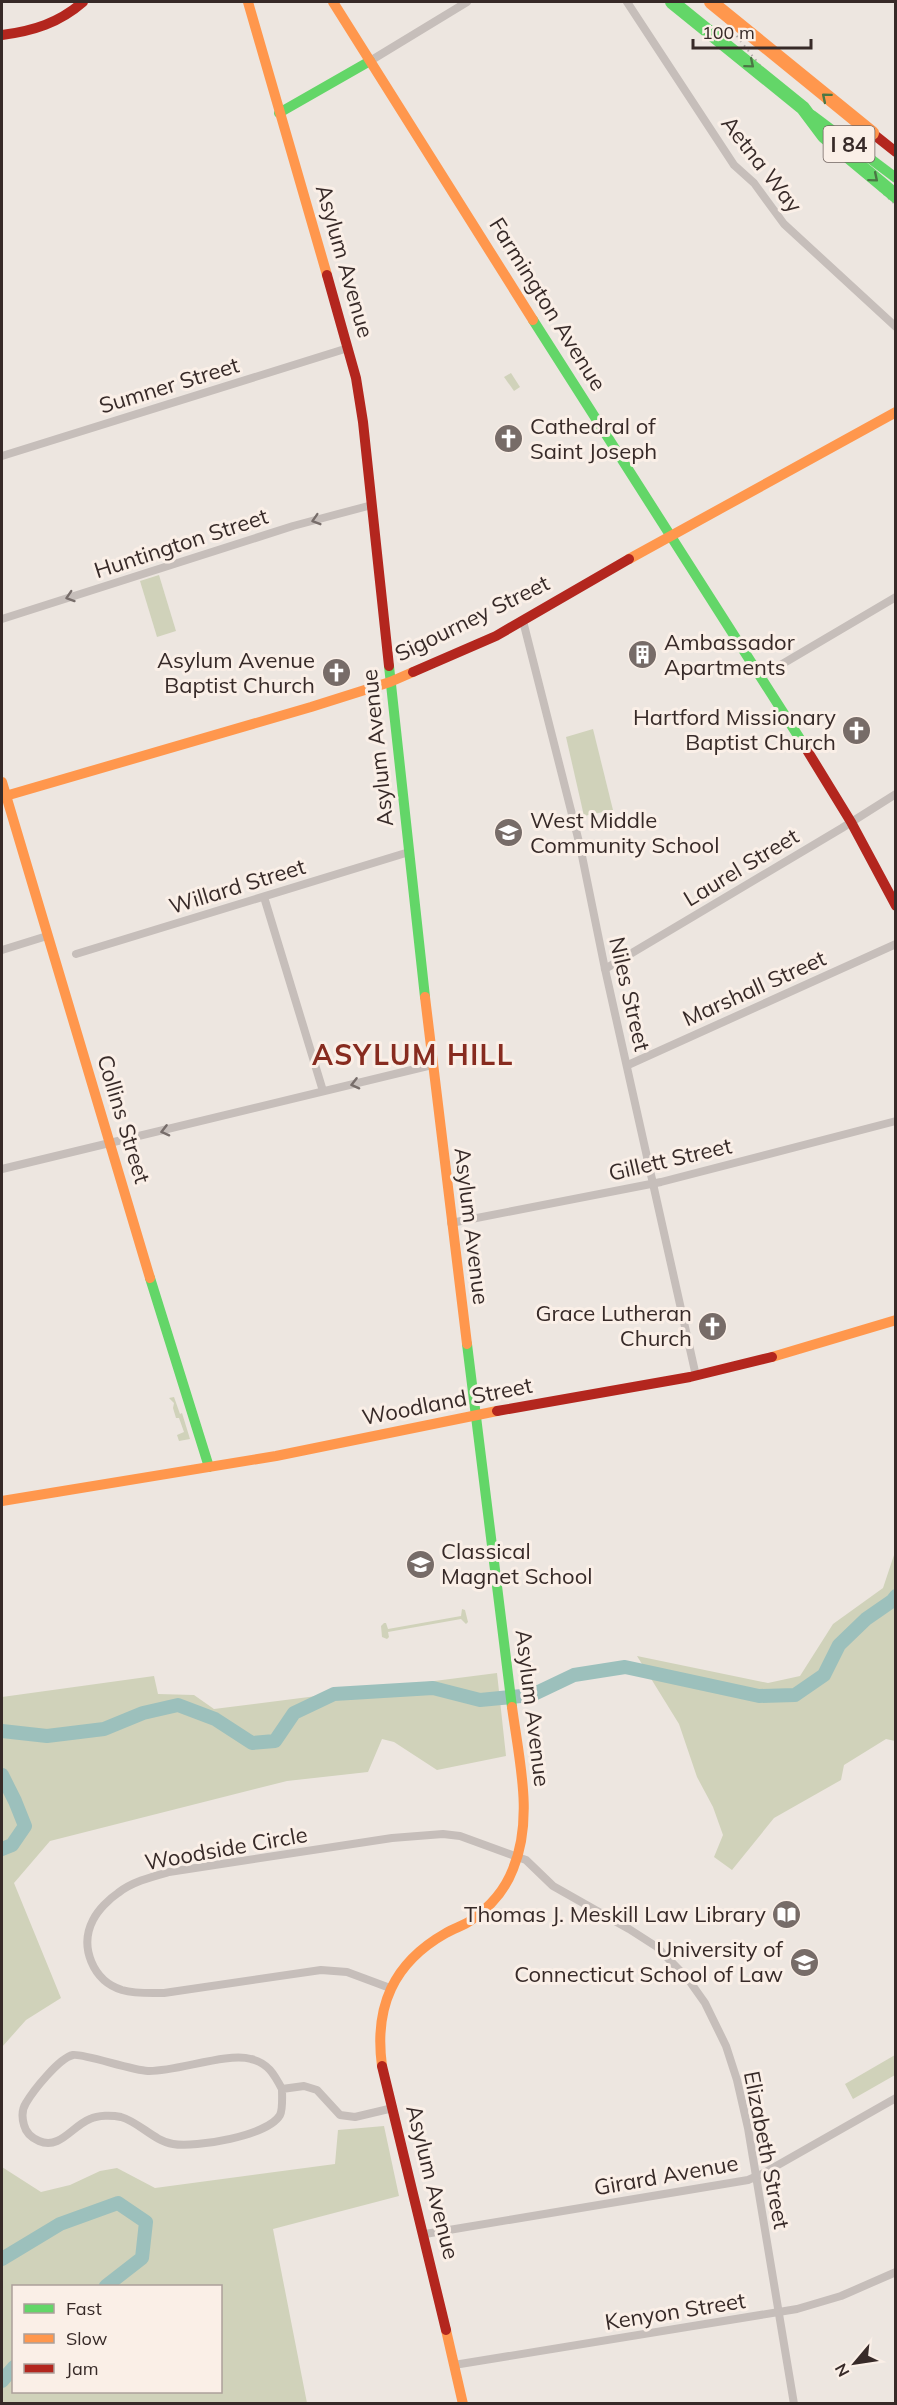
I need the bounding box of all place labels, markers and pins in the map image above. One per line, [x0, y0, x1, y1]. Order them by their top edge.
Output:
place label: Cathedral of Saint Joseph [530, 412, 657, 465]
church icon: Cathedral of Saint Joseph [493, 423, 525, 455]
place label: Ambassador Apartments [664, 628, 795, 681]
building icon: Ambassador Apartments [627, 639, 659, 671]
place label: Asylum Avenue Baptist Church [157, 646, 315, 699]
church icon: Asylum Avenue Baptist Church [320, 657, 352, 689]
place label: Hartford Missionary Baptist Church [633, 703, 836, 756]
church icon: Hartford Missionary Baptist Church [841, 714, 873, 746]
place label: West Middle Community School [530, 806, 719, 859]
school or university icon: West Middle Community School [493, 817, 525, 849]
place label: Grace Lutheran Church [535, 1299, 692, 1352]
church icon: Grace Lutheran Church [697, 1310, 729, 1342]
place label: Classical Magnet School [441, 1537, 592, 1590]
school or university icon: Classical Magnet School [404, 1548, 436, 1580]
library icon: Thomas J. Meskill Law Library [771, 1898, 803, 1930]
place label: Thomas J. Meskill Law Library [464, 1900, 766, 1928]
place label: University of Connecticut School of Law [514, 1935, 784, 1988]
school or university icon: University of Connecticut School of Law [788, 1946, 820, 1978]

